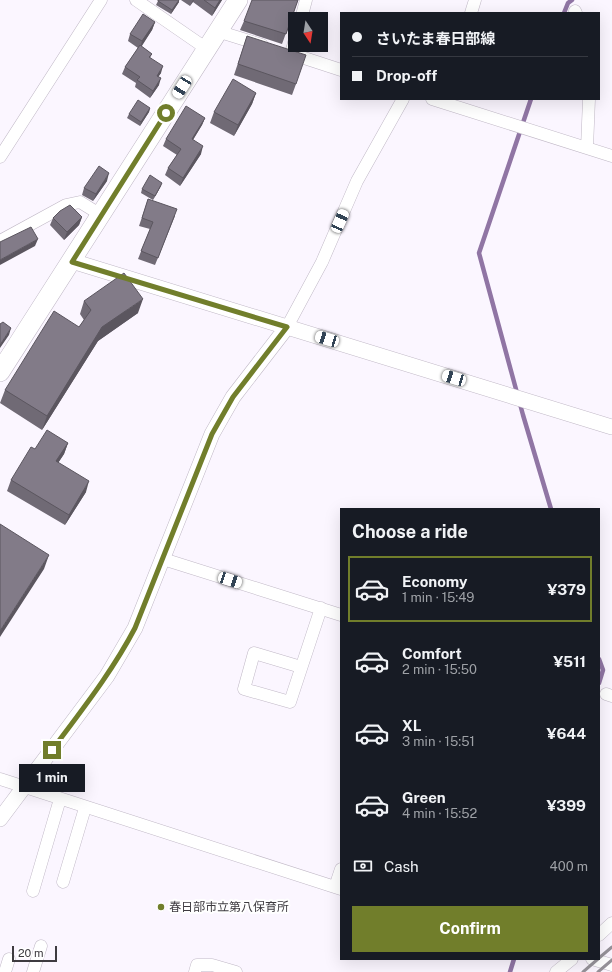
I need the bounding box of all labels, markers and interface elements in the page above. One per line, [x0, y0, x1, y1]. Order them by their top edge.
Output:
north arrow [288, 12, 328, 52]
map controls [288, 12, 328, 52]
text: さいたま春日部線 [376, 30, 496, 47]
text: Drop-off [376, 67, 437, 84]
car [171, 74, 193, 100]
route start [157, 104, 175, 122]
car [330, 208, 350, 234]
car [314, 330, 340, 348]
car [441, 369, 467, 387]
text: Choose a ride [352, 521, 468, 542]
car [217, 571, 243, 589]
icon: car [354, 571, 390, 607]
text: Economy [402, 573, 467, 590]
text: ¥379 [547, 581, 586, 598]
text: 1 min · 15:49 [402, 590, 474, 605]
icon: car [354, 643, 390, 679]
text: Comfort [402, 645, 462, 662]
text: ¥511 [553, 653, 586, 670]
text: 2 min · 15:50 [402, 662, 477, 677]
icon: car [354, 715, 390, 751]
text: XL [402, 717, 421, 734]
text: ¥644 [547, 725, 586, 742]
text: 3 min · 15:51 [402, 734, 475, 749]
route end [43, 741, 61, 759]
callout: 1 min [19, 764, 85, 792]
text: 1 min [36, 770, 68, 785]
icon: car [354, 787, 390, 823]
text: Green [402, 789, 446, 806]
text: ¥399 [546, 797, 586, 814]
text: 4 min · 15:52 [402, 806, 477, 821]
icon: cash [352, 855, 374, 877]
text: Cash [384, 858, 419, 875]
text: 400 m [550, 859, 588, 874]
place label: 春日部市立第八保育所 [169, 900, 289, 914]
marker: 春日部市立第八保育所 [156, 902, 166, 912]
button: Confirm [352, 906, 588, 952]
scale bar [12, 944, 57, 963]
text: 20 m [18, 947, 43, 959]

